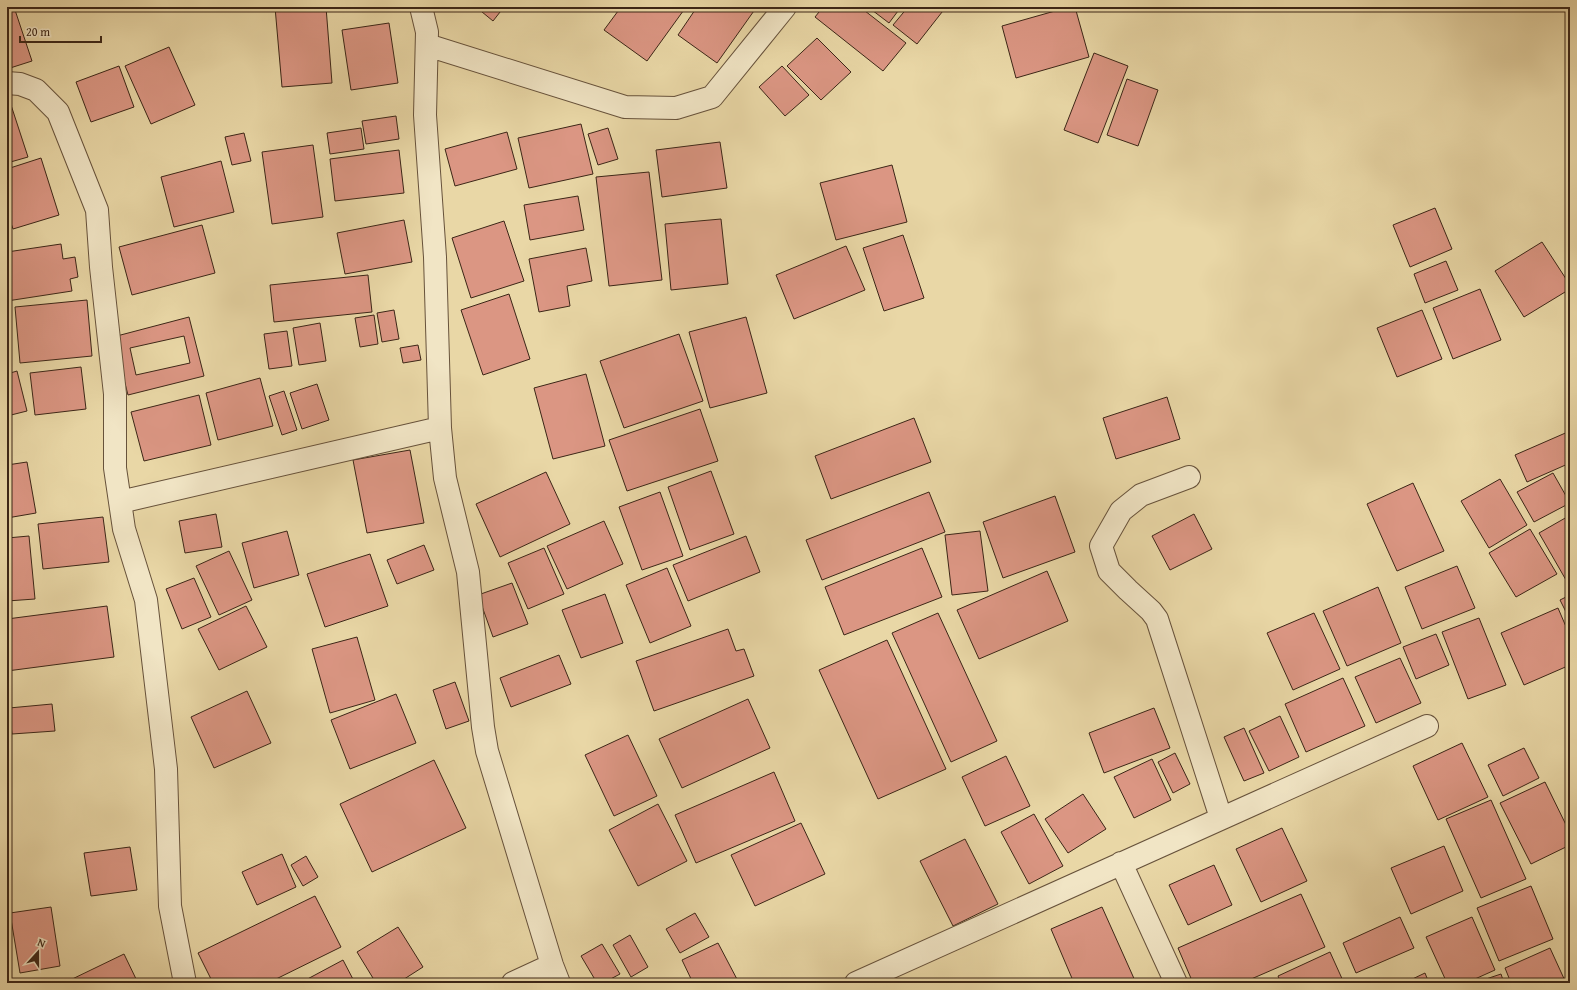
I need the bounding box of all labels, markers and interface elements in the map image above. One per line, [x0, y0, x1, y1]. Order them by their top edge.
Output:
scale bar [20, 18, 101, 44]
text: 20 m [26, 23, 50, 40]
north arrow [18, 932, 58, 972]
text: N [35, 934, 48, 952]

